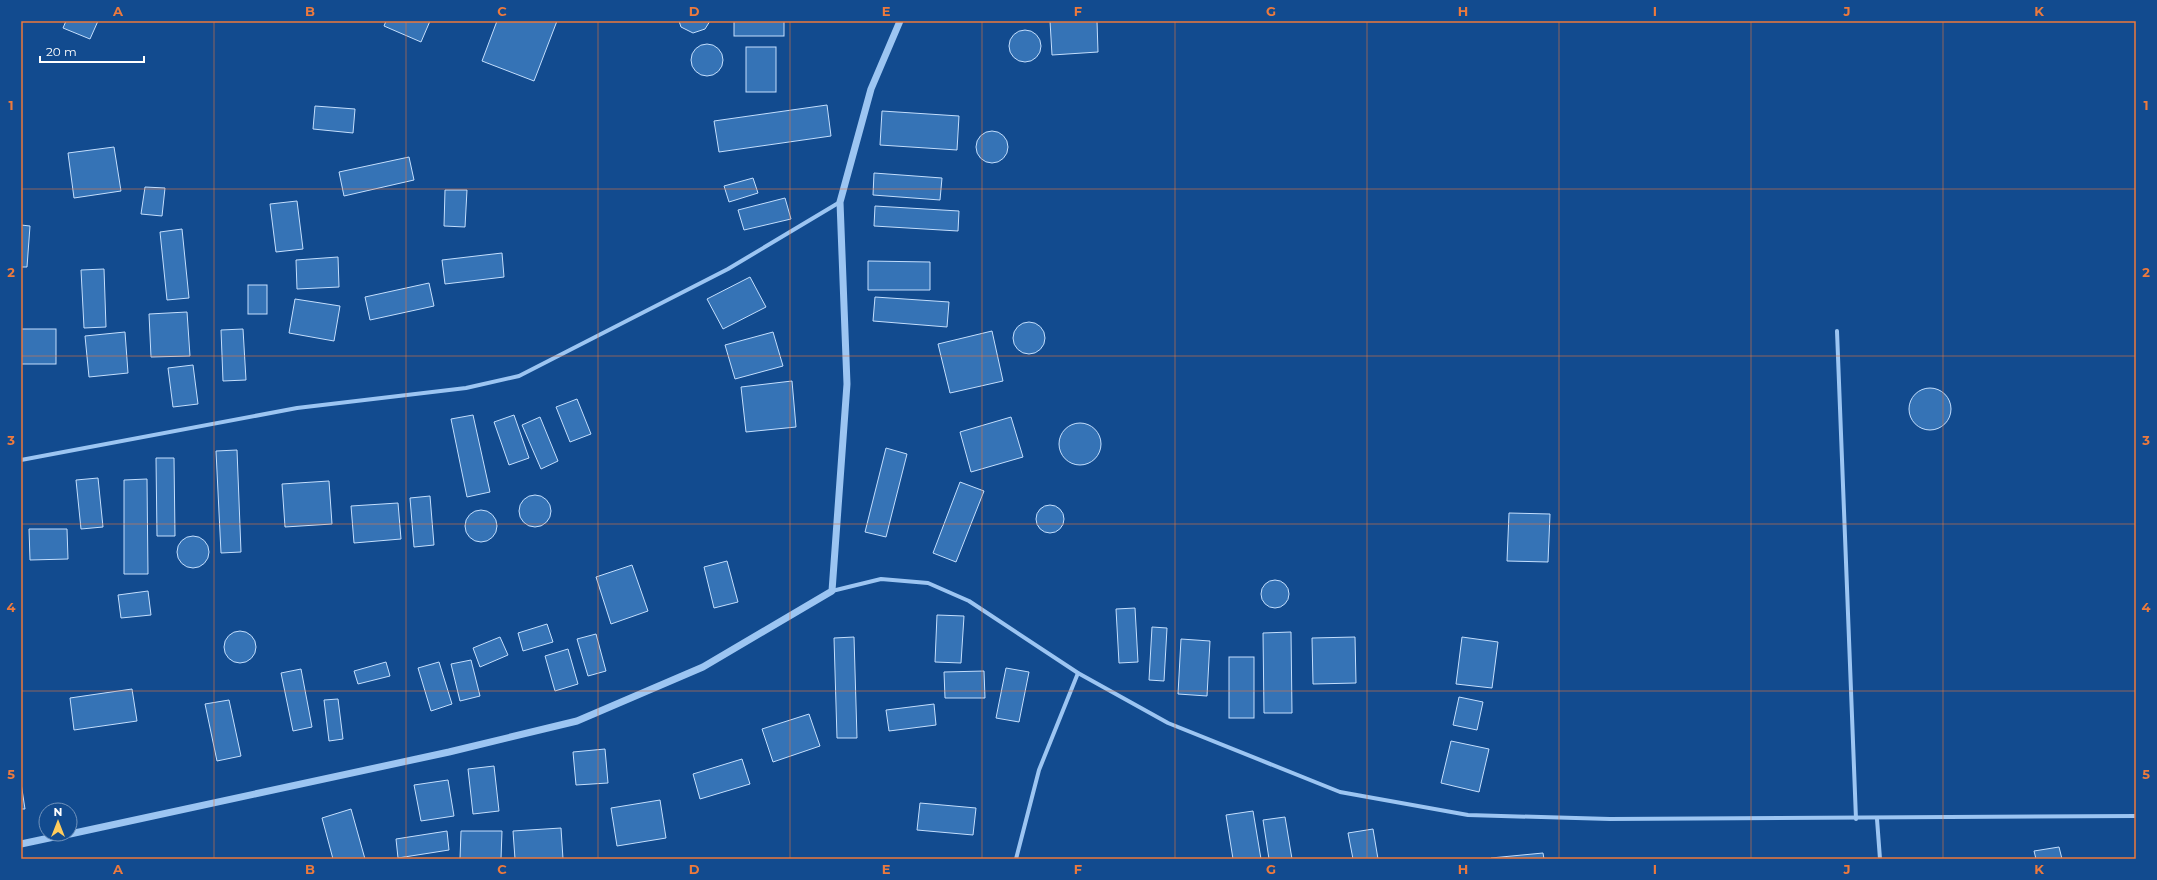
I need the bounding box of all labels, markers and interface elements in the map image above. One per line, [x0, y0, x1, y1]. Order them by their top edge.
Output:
text: A [112, 3, 124, 19]
text: B [305, 3, 315, 19]
text: C [497, 3, 507, 19]
text: D [689, 3, 700, 19]
text: E [882, 3, 891, 19]
text: F [1074, 3, 1082, 19]
text: G [1266, 3, 1276, 19]
text: H [1458, 3, 1468, 19]
text: I [1653, 3, 1657, 19]
text: J [1842, 3, 1851, 19]
text: K [2034, 3, 2044, 19]
scale bar [40, 38, 144, 64]
text: 20 m [46, 44, 77, 59]
text: 1 [8, 97, 14, 113]
text: 1 [2143, 97, 2149, 113]
text: 2 [7, 264, 15, 280]
text: 2 [2142, 264, 2150, 280]
text: 3 [6, 432, 15, 448]
text: 3 [2141, 432, 2150, 448]
text: 4 [7, 599, 16, 615]
text: 4 [2142, 599, 2151, 615]
text: 5 [7, 766, 15, 782]
text: 5 [2142, 766, 2150, 782]
north arrow [38, 802, 78, 842]
text: N [54, 805, 62, 819]
text: A [112, 861, 124, 877]
text: B [305, 861, 315, 877]
text: C [497, 861, 507, 877]
text: D [689, 861, 700, 877]
text: E [882, 861, 891, 877]
text: F [1074, 861, 1082, 877]
text: G [1266, 861, 1276, 877]
text: H [1458, 861, 1468, 877]
text: I [1653, 861, 1657, 877]
text: J [1842, 861, 1851, 877]
text: K [2034, 861, 2044, 877]

